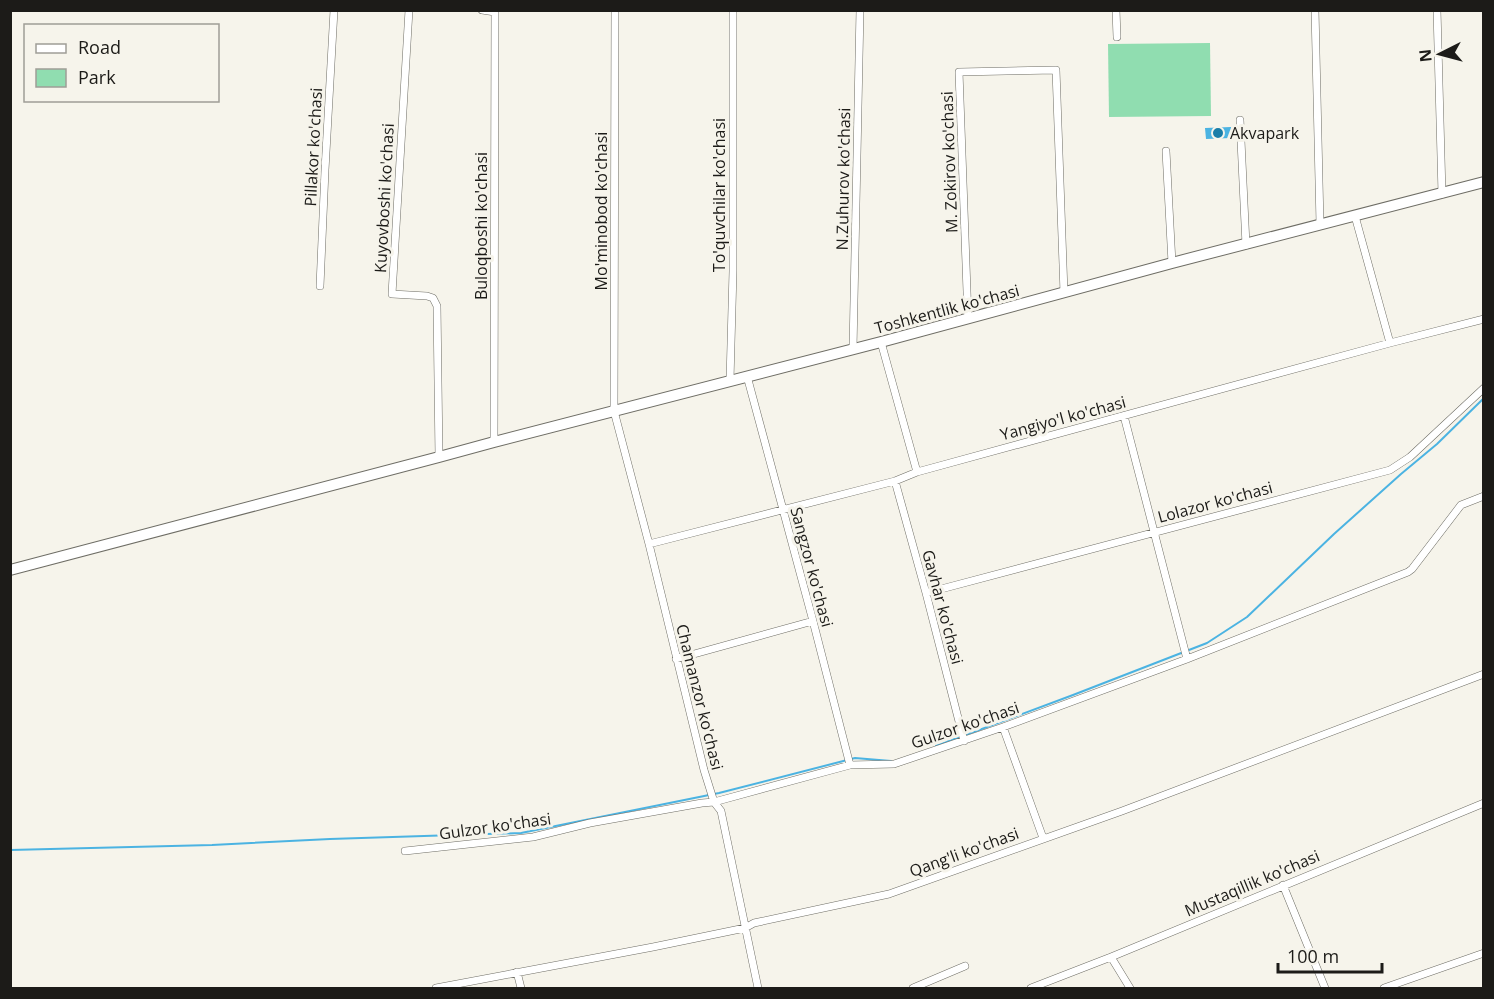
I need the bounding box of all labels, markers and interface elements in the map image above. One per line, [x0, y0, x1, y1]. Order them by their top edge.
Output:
legend [24, 24, 219, 102]
north arrow [1410, 24, 1470, 84]
text: Road [78, 35, 121, 59]
text: N [1413, 48, 1437, 63]
text: Park [78, 65, 116, 89]
street label: Pillakor ko'chasi [299, 87, 327, 207]
street label: M. Zokirov ko'chasi [936, 91, 962, 233]
street label: N.Zuhurov ko'chasi [831, 107, 855, 251]
street label: To'quvchilar ko'chasi [708, 118, 730, 272]
place label: Akvapark [1230, 122, 1300, 144]
street label: Kuyovboshi ko'chasi [369, 123, 399, 273]
marker: Akvapark [1211, 126, 1225, 140]
street label: Mo'minobod ko'chasi [590, 132, 612, 290]
street label: Buloqboshi ko'chasi [470, 152, 492, 300]
street label: Toshkentlik ko'chasi [872, 279, 1022, 339]
street label: Yangiyo'l ko'chasi [998, 391, 1128, 445]
street label: Lolazor ko'chasi [1155, 476, 1275, 528]
street label: Sangzor ko'chasi [785, 504, 839, 630]
street label: Gavhar ko'chasi [917, 547, 969, 667]
street label: Chamanzor ko'chasi [671, 622, 729, 772]
street label: Gulzor ko'chasi [908, 696, 1022, 754]
street label: Gulzor ko'chasi [438, 807, 552, 845]
street label: Qang'li ko'chasi [906, 822, 1022, 882]
street label: Mustaqillik ko'chasi [1181, 845, 1323, 921]
scale bar [1278, 936, 1382, 974]
text: 100 m [1287, 944, 1339, 968]

